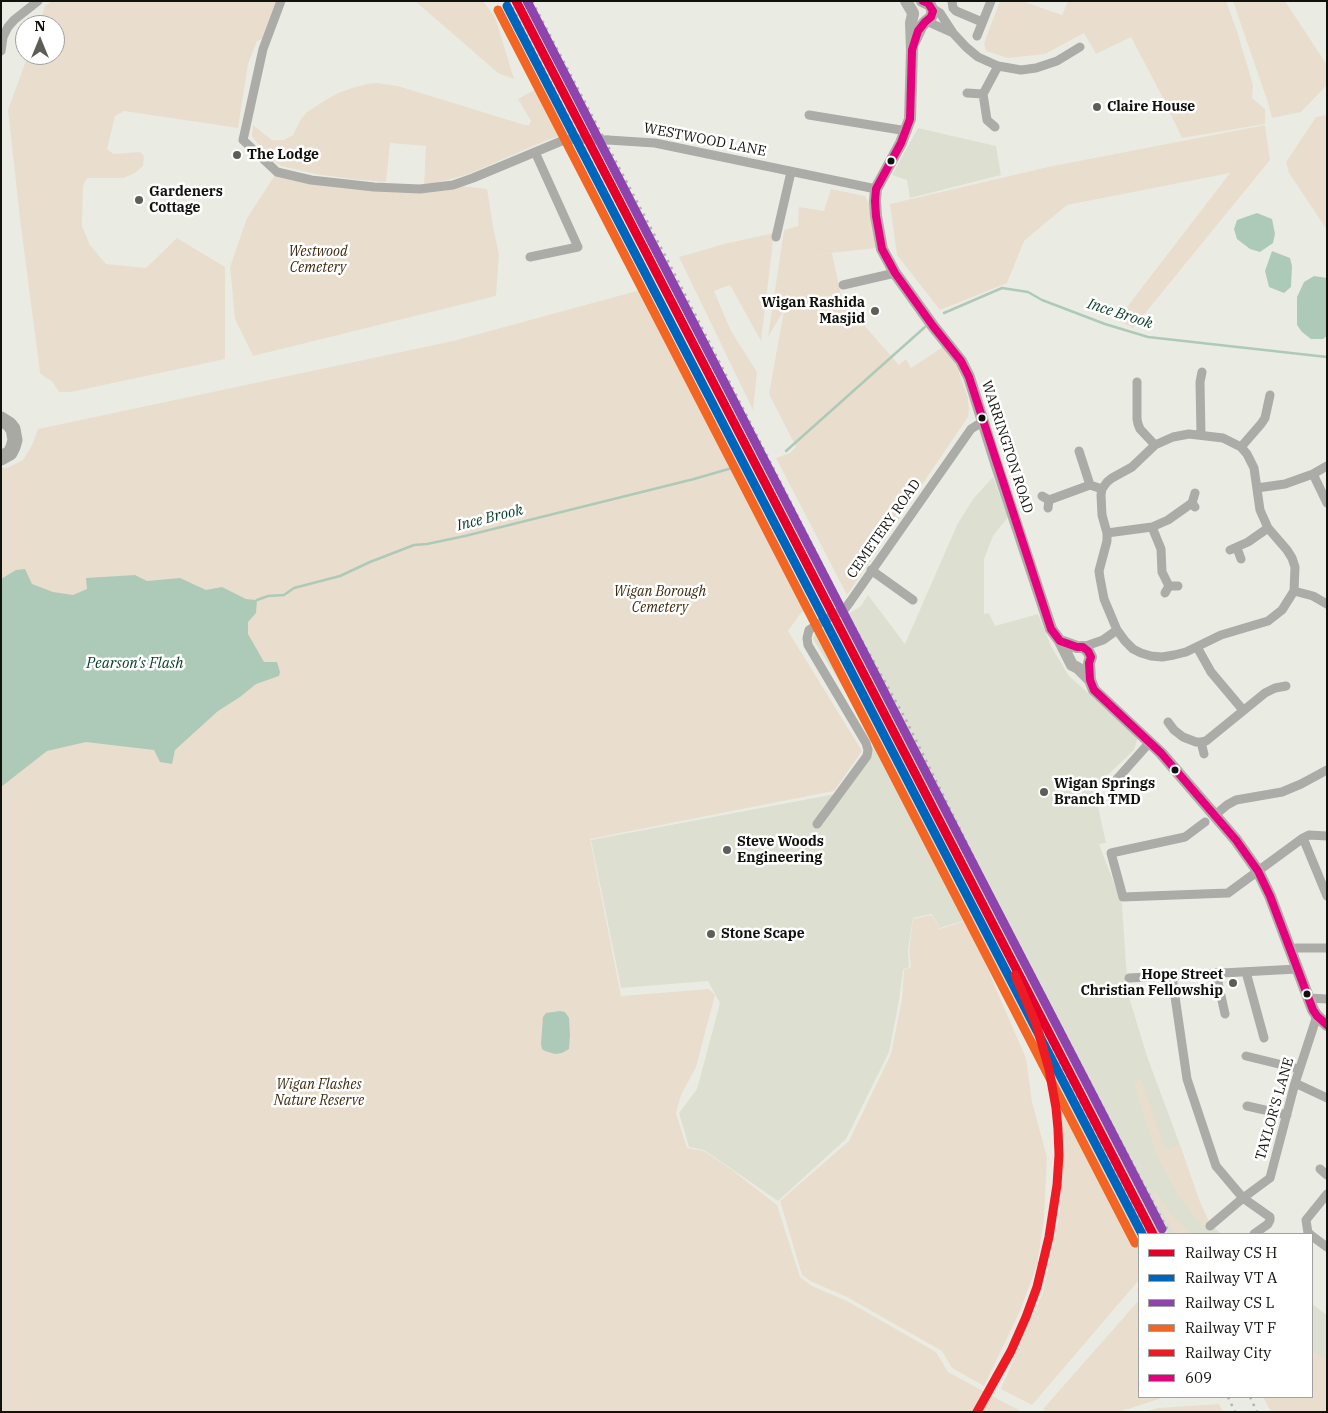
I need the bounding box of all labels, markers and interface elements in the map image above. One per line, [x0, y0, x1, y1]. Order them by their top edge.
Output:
north arrow [15, 15, 65, 65]
text: N [34, 17, 46, 35]
place label: Claire House [1107, 99, 1195, 115]
marker: Claire House [1091, 101, 1103, 113]
street label: WESTWOOD LANE [642, 120, 768, 160]
place label: The Lodge [247, 147, 319, 163]
marker: The Lodge [231, 149, 243, 161]
unlabelled marker [886, 156, 896, 166]
place label: Gardeners Cottage [149, 184, 223, 216]
marker: Gardeners Cottage [133, 194, 145, 206]
park label: Westwood Cemetery [288, 244, 348, 276]
place label: Wigan Rashida Masjid [762, 295, 865, 328]
water label: Ince Brook [1085, 295, 1155, 333]
marker: Wigan Rashida Masjid [869, 305, 881, 317]
street label: WARRINGTON ROAD [978, 378, 1036, 516]
unlabelled marker [977, 413, 987, 423]
street label: CEMETERY ROAD [844, 476, 924, 582]
water label: Ince Brook [455, 501, 525, 535]
park label: Wigan Borough Cemetery [614, 584, 706, 616]
water label: Pearson's Flash [86, 655, 184, 673]
unlabelled marker [1170, 765, 1180, 775]
place label: Wigan Springs Branch TMD [1054, 776, 1155, 809]
marker: Wigan Springs Branch TMD [1038, 786, 1050, 798]
place label: Steve Woods Engineering [737, 834, 824, 866]
marker: Steve Woods Engineering [721, 844, 733, 856]
place label: Stone Scape [721, 926, 805, 942]
marker: Stone Scape [705, 928, 717, 940]
place label: Hope Street Christian Fellowship [1080, 967, 1223, 1000]
marker: Hope Street Christian Fellowship [1227, 977, 1239, 989]
unlabelled marker [1302, 989, 1312, 999]
street label: TAYLOR'S LANE [1252, 1056, 1298, 1162]
park label: Wigan Flashes Nature Reserve [274, 1077, 364, 1110]
legend [1138, 1233, 1313, 1398]
text: Railway CS H [1185, 1243, 1277, 1262]
text: Railway VT A [1185, 1268, 1277, 1287]
text: Railway CS L [1185, 1293, 1275, 1312]
text: Railway VT F [1185, 1318, 1276, 1337]
text: Railway City [1185, 1343, 1271, 1362]
text: 609 [1185, 1368, 1212, 1387]

